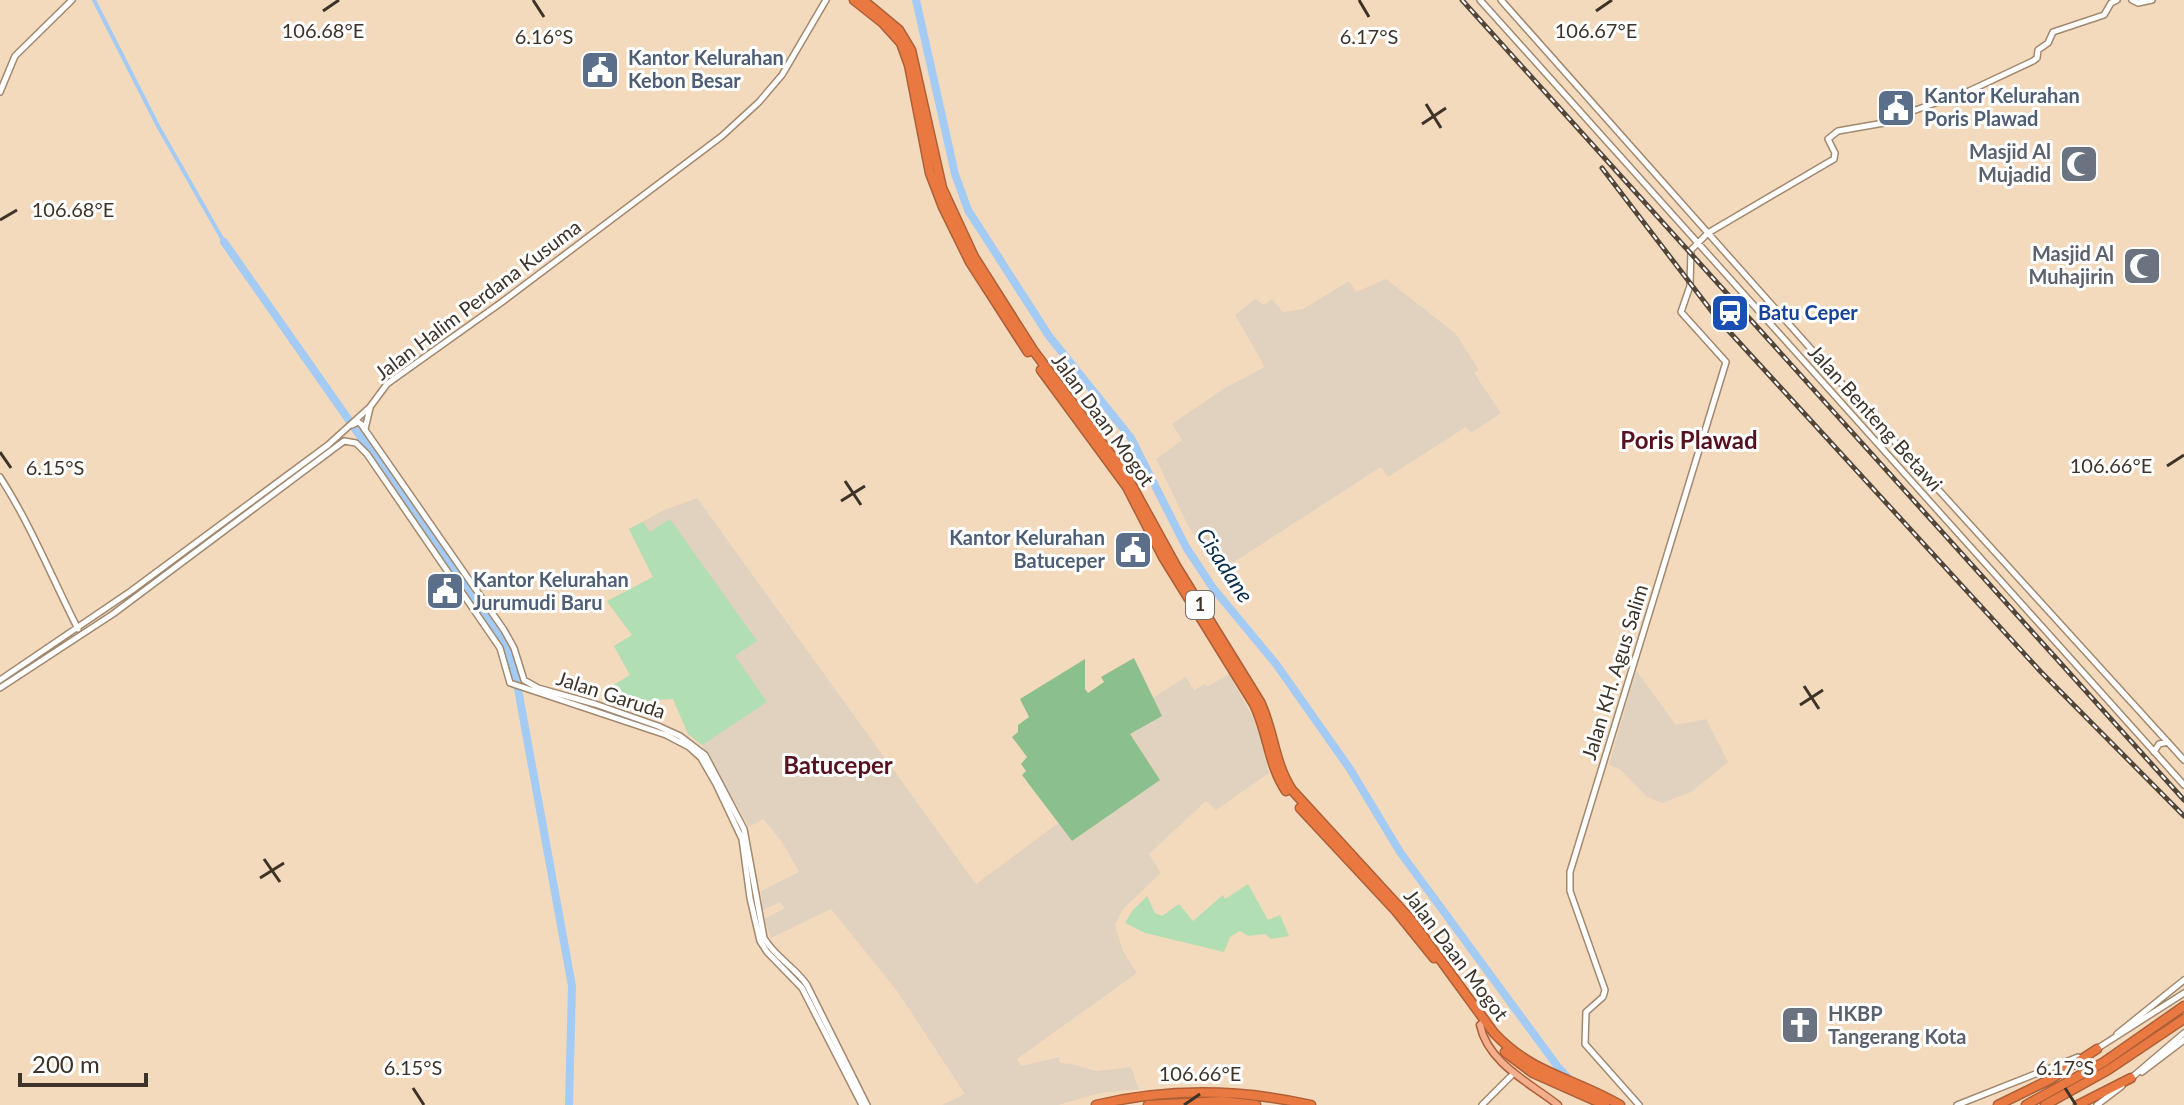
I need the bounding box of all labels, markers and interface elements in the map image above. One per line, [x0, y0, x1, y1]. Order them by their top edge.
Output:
text: 106.68°E [282, 18, 364, 42]
text: 106.67°E [1555, 18, 1637, 42]
text: 6.16°S [515, 24, 573, 48]
text: 6.17°S [1340, 24, 1398, 48]
place label: Kantor Kelurahan Kebon Besar [628, 45, 784, 92]
public building icon: Kantor Kelurahan Kebon Besar [579, 49, 621, 91]
place label: Kantor Kelurahan Poris Plawad [1924, 83, 2080, 130]
public building icon: Kantor Kelurahan Poris Plawad [1875, 87, 1917, 129]
place label: Masjid Al Mujadid [1969, 139, 2051, 186]
mosque icon: Masjid Al Mujadid [2058, 143, 2100, 185]
text: 106.68°E [32, 197, 114, 221]
street label: Jalan Halim Perdana Kusuma [370, 214, 585, 384]
place label: Masjid Al Muhajirin [2029, 241, 2114, 288]
mosque icon: Masjid Al Muhajirin [2121, 245, 2163, 287]
station icon: Batu Ceper [1709, 292, 1751, 334]
place label: Batu Ceper [1758, 300, 1858, 324]
street label: Jalan Benteng Betawi [1804, 339, 1948, 495]
street label: Jalan Daan Mogot [1048, 348, 1160, 490]
district label: Poris Plawad [1620, 425, 1758, 454]
text: 106.66°E [2070, 453, 2152, 477]
text: 6.15°S [26, 455, 84, 479]
water label: Cisadane [1191, 522, 1260, 607]
place label: Kantor Kelurahan Batuceper [949, 525, 1106, 572]
public building icon: Kantor Kelurahan Batuceper [1112, 529, 1154, 571]
place label: Kantor Kelurahan Jurumudi Baru [473, 567, 629, 614]
public building icon: Kantor Kelurahan Jurumudi Baru [424, 570, 466, 612]
street label: Jalan KH. Agus Salim [1576, 581, 1652, 762]
road number: 1 [1186, 591, 1214, 619]
street label: Jalan Garuda [554, 665, 669, 723]
district label: Batuceper [783, 750, 893, 779]
street label: Jalan Daan Mogot [1400, 884, 1514, 1025]
place label: HKBP Tangerang Kota [1828, 1001, 1966, 1048]
church icon: HKBP Tangerang Kota [1779, 1004, 1821, 1046]
scale bar [20, 1037, 146, 1087]
text: 200 m [32, 1049, 100, 1078]
text: 6.15°S [384, 1055, 442, 1079]
text: 6.17°S [2036, 1055, 2094, 1079]
text: 106.66°E [1159, 1061, 1241, 1085]

